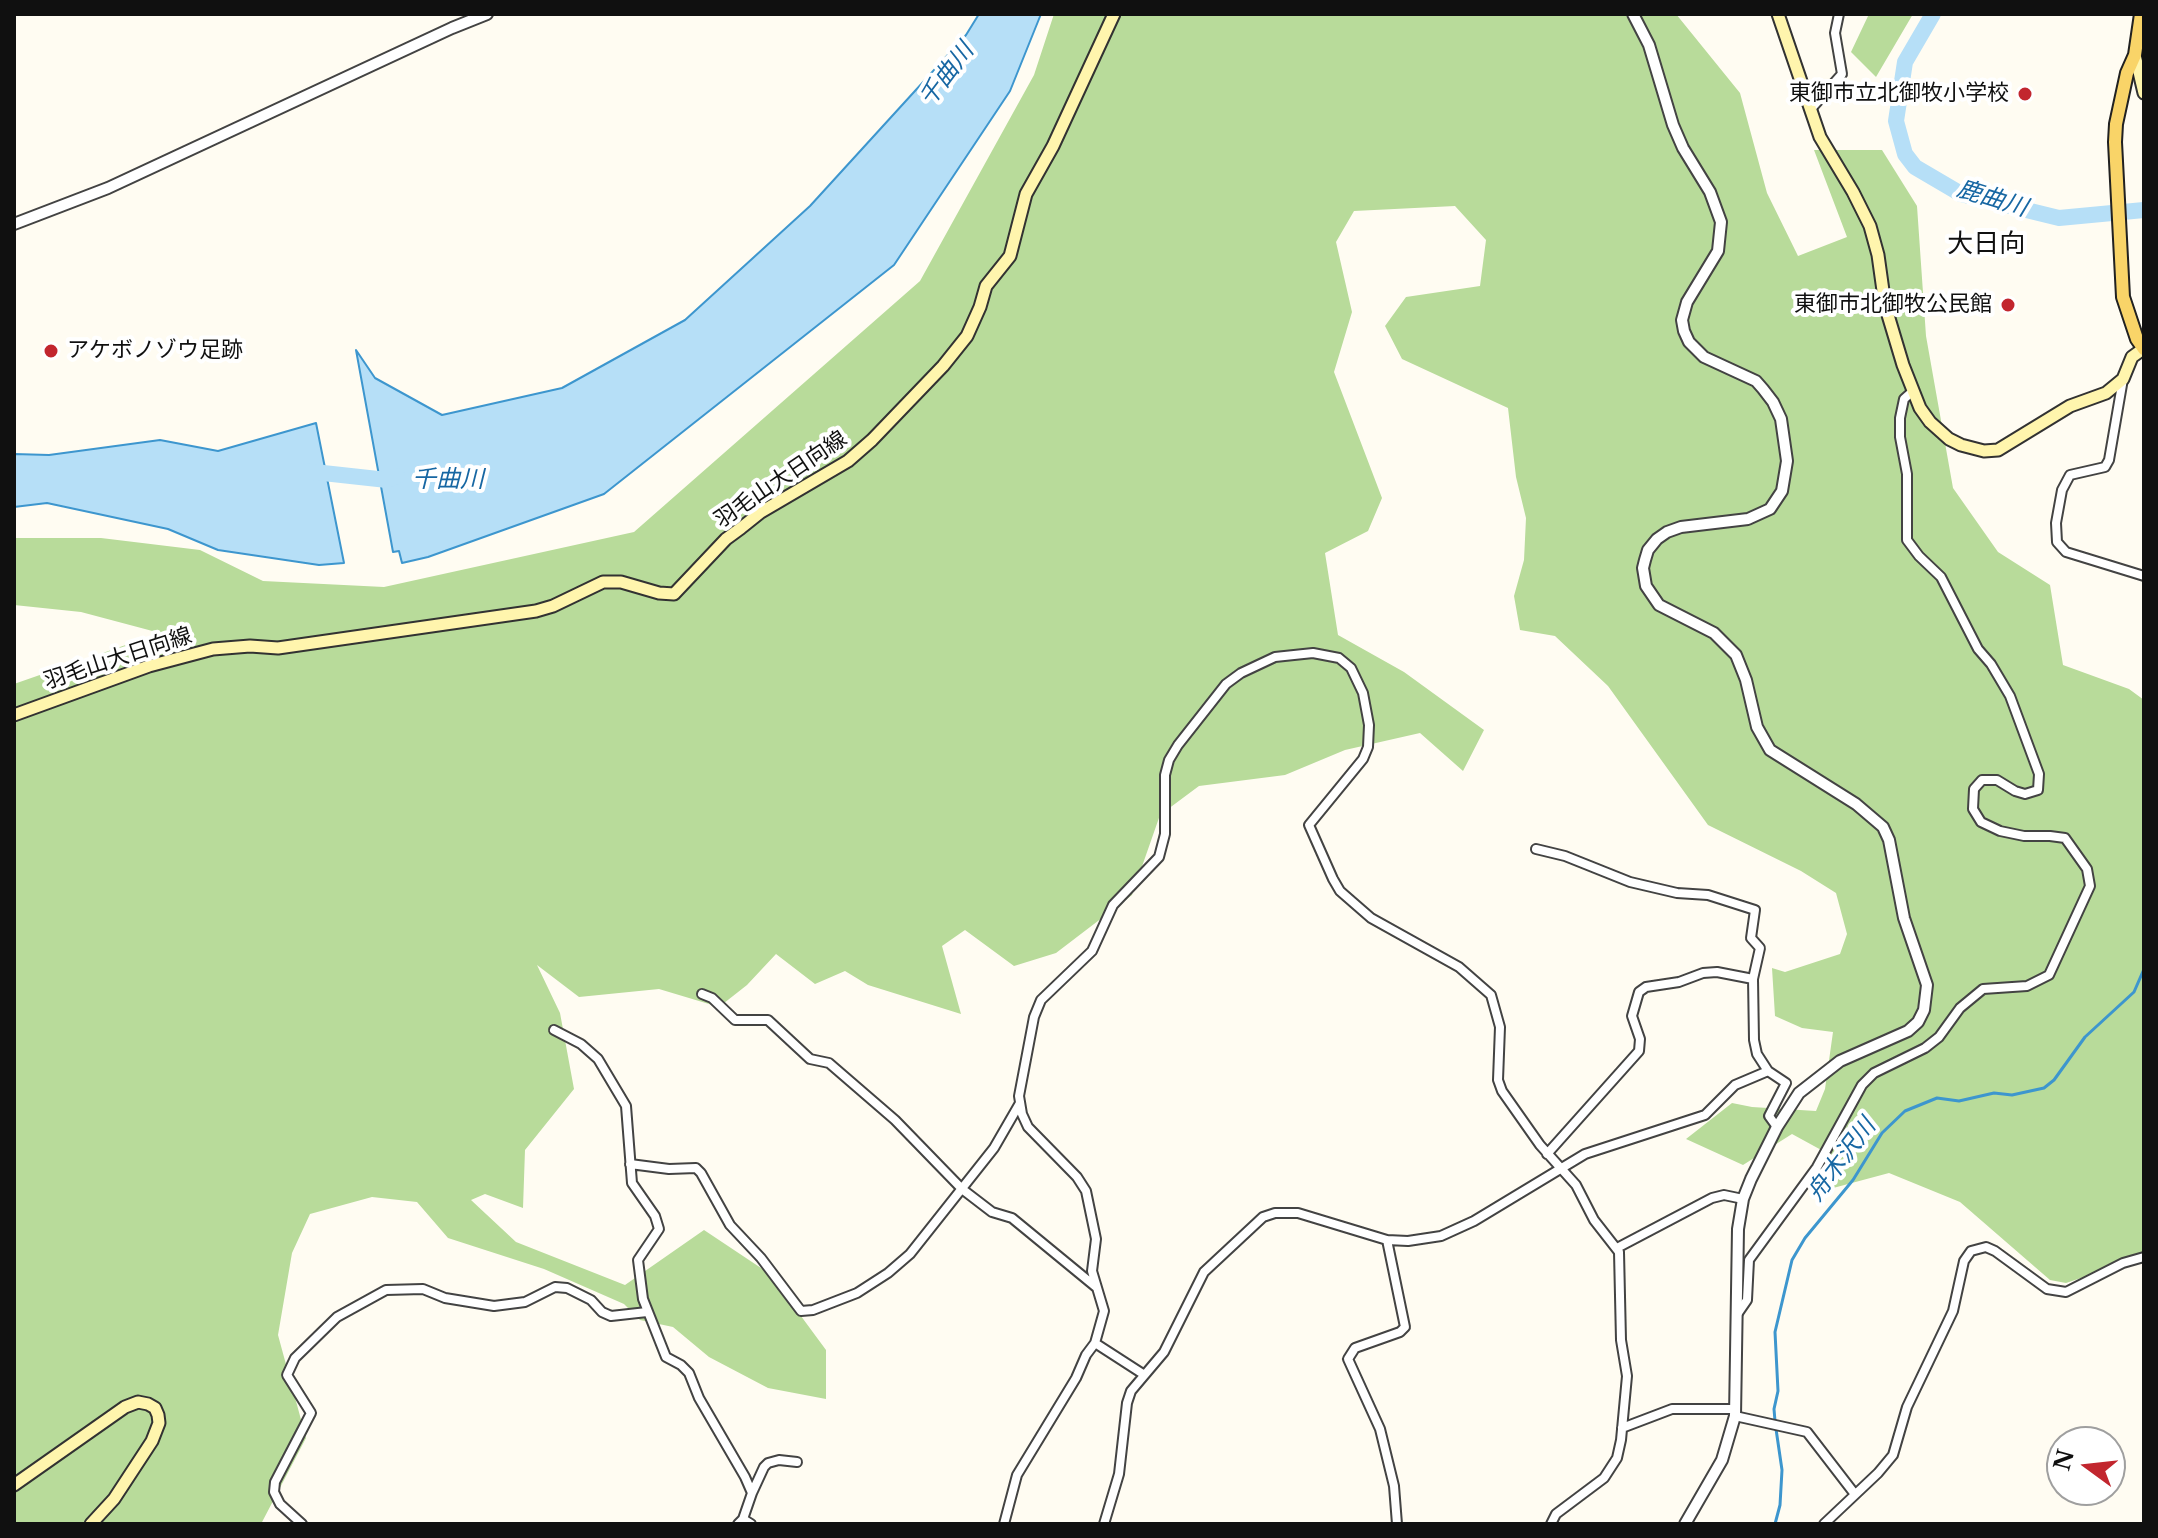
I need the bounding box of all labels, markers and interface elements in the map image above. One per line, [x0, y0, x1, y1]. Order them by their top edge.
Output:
water label: 千曲川 [914, 38, 980, 112]
place label: 東御市立北御牧小学校 [1789, 81, 2009, 107]
marker: 東御市立北御牧小学校 [2016, 85, 2034, 103]
water label: 鹿曲川 [1953, 175, 2031, 223]
district label: 大日向 [1947, 229, 2025, 261]
place label: 東御市北御牧公民館 [1794, 292, 1992, 318]
marker: 東御市北御牧公民館 [1999, 296, 2017, 314]
place label: アケボノゾウ足跡 [67, 338, 243, 364]
marker: アケボノゾウ足跡 [42, 342, 60, 360]
street label: 羽毛山大日向線 [710, 426, 852, 534]
water label: 千曲川 [412, 466, 484, 494]
street label: 羽毛山大日向線 [41, 623, 195, 695]
water label: 舟木沢川 [1802, 1113, 1882, 1207]
north arrow [2046, 1426, 2126, 1506]
text: N [2049, 1447, 2080, 1474]

